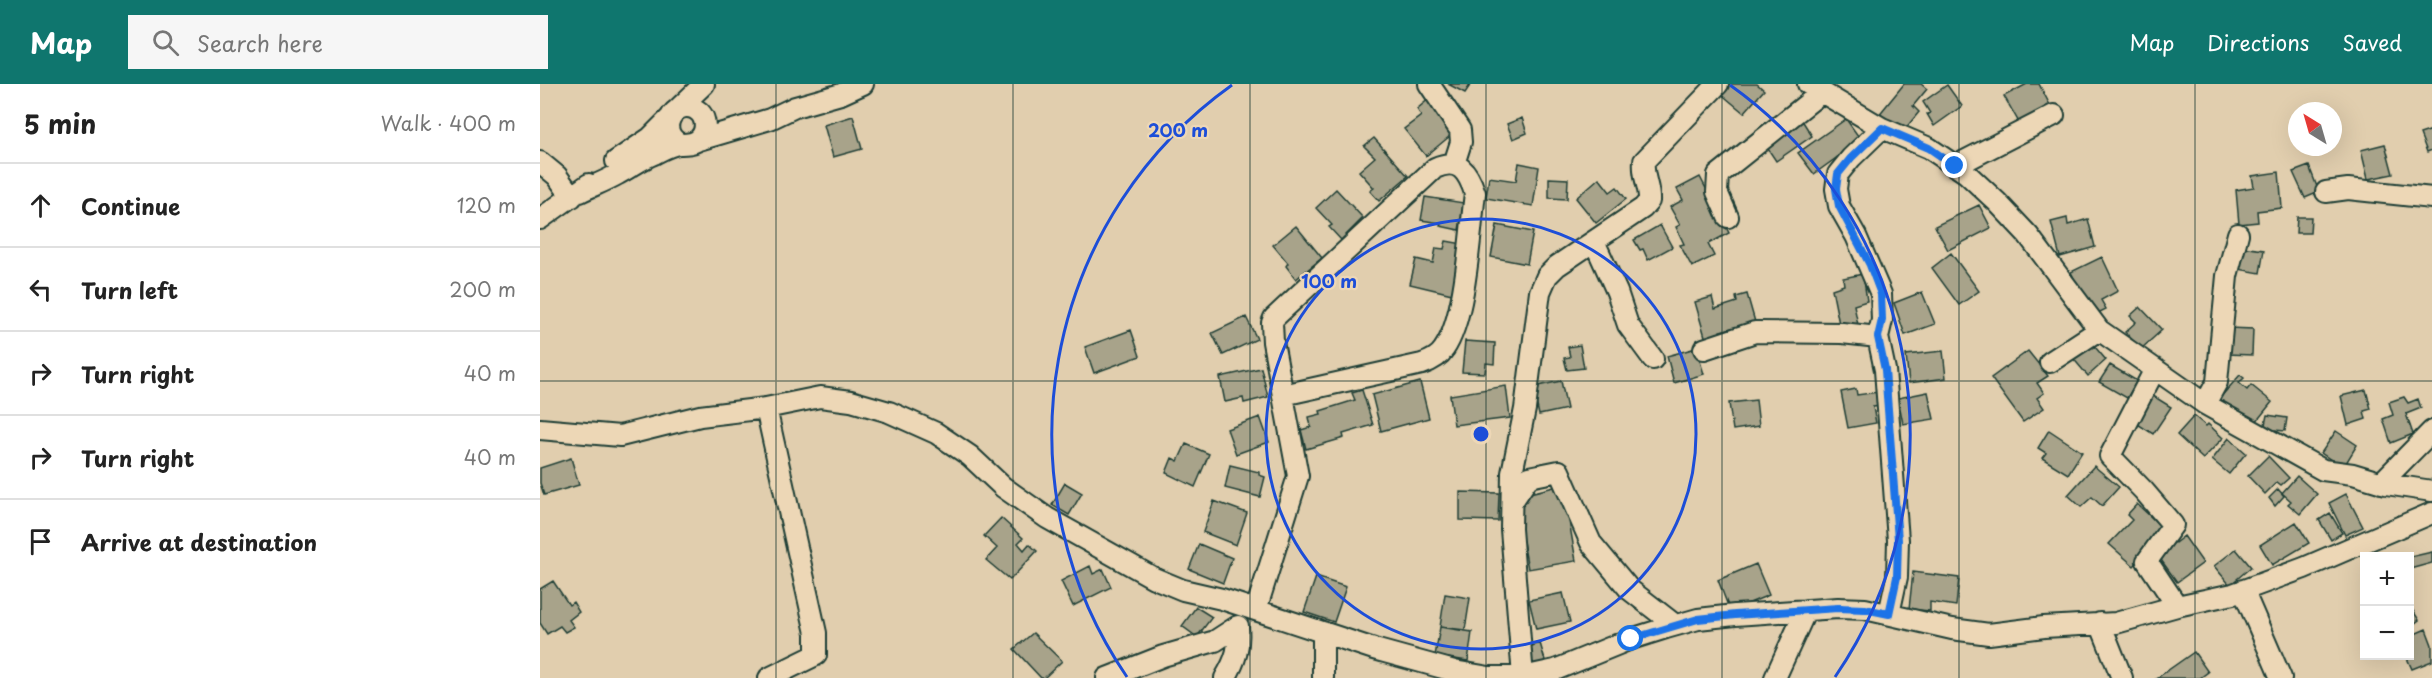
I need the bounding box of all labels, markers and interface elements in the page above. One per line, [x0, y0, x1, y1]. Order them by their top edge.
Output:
search box [128, 15, 548, 69]
text: Map [30, 21, 92, 64]
icon: search [149, 26, 182, 59]
text: Search here [197, 26, 323, 59]
text: Map [2129, 26, 2174, 58]
text: Directions [2207, 26, 2309, 58]
text: Saved [2342, 26, 2402, 58]
north arrow [2288, 102, 2342, 156]
text: 5 min [24, 104, 96, 143]
text: Walk · 400 m [381, 108, 516, 138]
text: 200 m [1148, 116, 1208, 143]
route end [1941, 152, 1967, 178]
icon: ahead [24, 189, 57, 222]
text: Continue [81, 189, 180, 222]
text: 120 m [457, 190, 516, 220]
text: 100 m [1301, 267, 1357, 294]
icon: left [24, 273, 57, 306]
text: Turn left [81, 273, 178, 306]
text: 200 m [449, 274, 516, 304]
icon: right [24, 357, 57, 390]
text: Turn right [81, 357, 194, 390]
text: 40 m [464, 358, 516, 388]
centre of rings [1471, 424, 1491, 444]
icon: right [24, 441, 57, 474]
text: Turn right [81, 441, 194, 474]
text: 40 m [464, 442, 516, 472]
icon: arrive [24, 525, 57, 558]
text: Arrive at destination [81, 525, 317, 558]
map controls [2360, 552, 2414, 660]
button: + [2360, 552, 2414, 606]
button: − [2360, 606, 2414, 660]
route start [1617, 625, 1643, 651]

